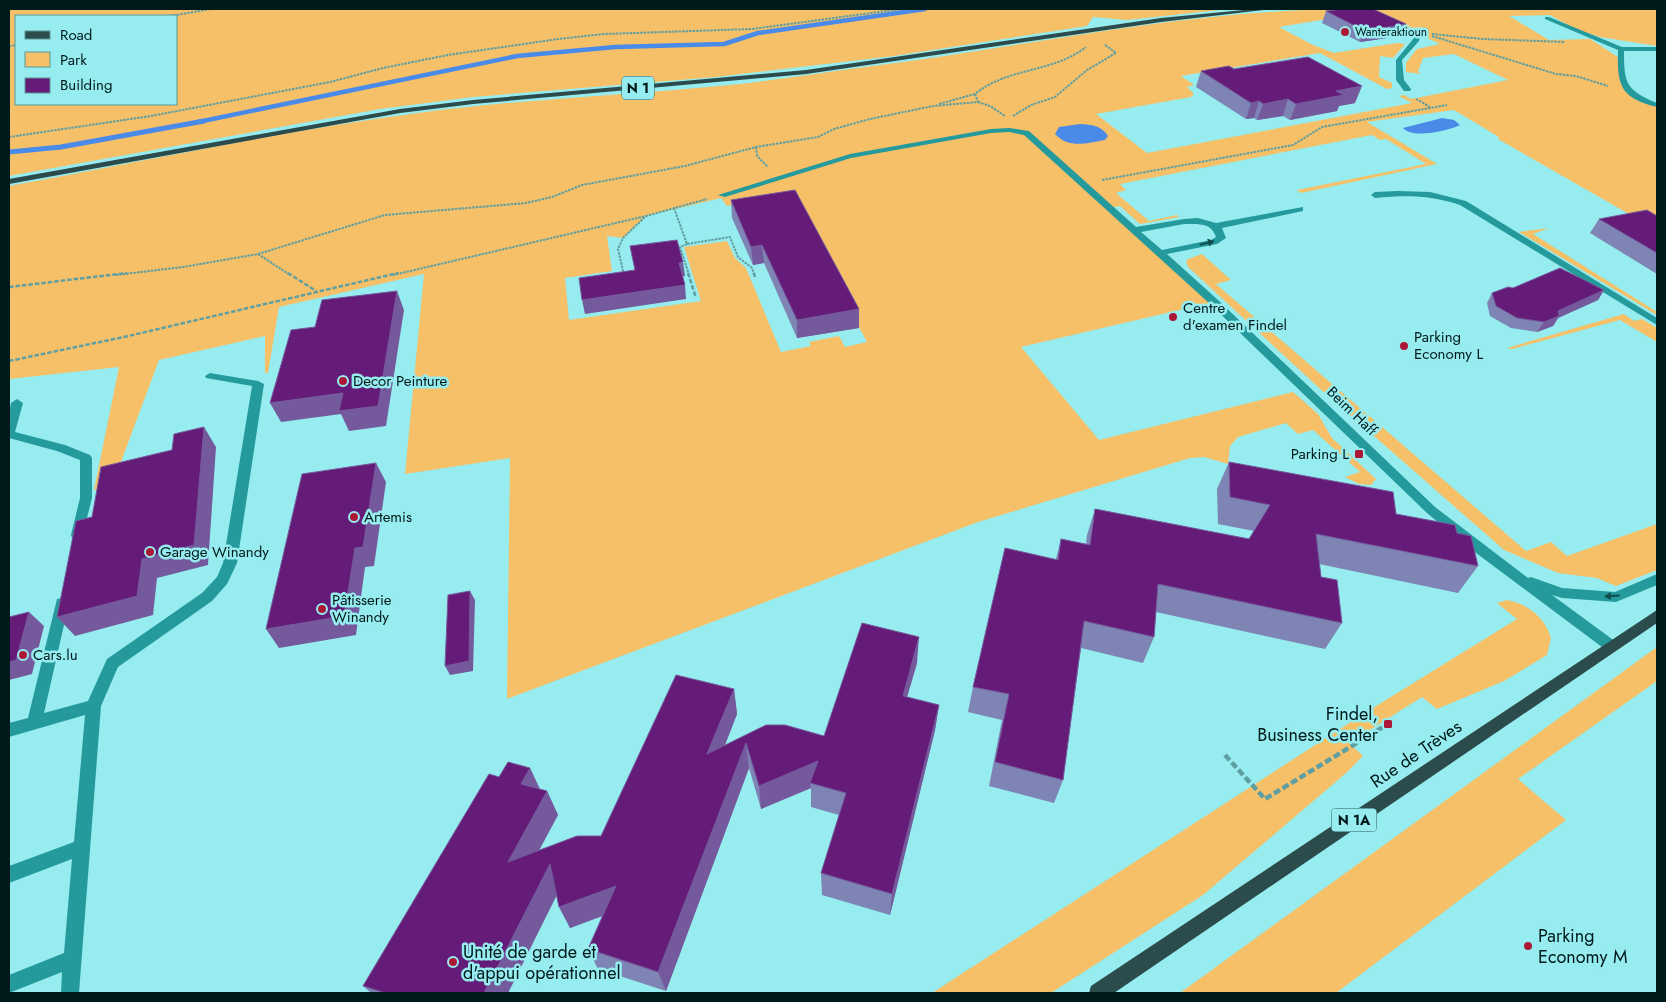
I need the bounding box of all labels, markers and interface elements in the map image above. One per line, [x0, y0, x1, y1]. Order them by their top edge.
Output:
legend [15, 15, 178, 105]
place label: Wanteraktioun [1355, 23, 1427, 41]
text: Road [60, 24, 92, 46]
marker: Wanteraktioun [1339, 26, 1351, 38]
text: Park [60, 49, 87, 71]
text: Building [60, 74, 112, 96]
road number: N 1 [622, 76, 654, 100]
one-way arrow [1200, 239, 1215, 247]
place label: Centre d'examen Findel [1183, 297, 1287, 336]
marker: Centre d'examen Findel [1167, 311, 1179, 323]
place label: Parking Economy L [1414, 326, 1483, 365]
marker: Parking Economy L [1398, 340, 1410, 352]
place label: Decor Peinture [353, 370, 448, 392]
marker: Decor Peinture [337, 375, 349, 387]
street label: Beim Haff [1322, 381, 1383, 441]
place label: Parking L [1291, 443, 1349, 465]
marker: Parking L [1353, 448, 1365, 460]
place label: Artemis [364, 506, 412, 528]
marker: Artemis [348, 511, 360, 523]
place label: Garage Winandy [160, 541, 269, 563]
marker: Garage Winandy [144, 546, 156, 558]
place label: Pâtisserie Winandy [332, 589, 392, 628]
one-way arrow [1604, 592, 1620, 600]
marker: Pâtisserie Winandy [316, 603, 328, 615]
place label: Cars.lu [33, 644, 78, 666]
marker: Cars.lu [17, 649, 29, 661]
place label: Findel, Business Center [1257, 701, 1379, 748]
street label: Rue de Trèves [1365, 714, 1467, 794]
marker: Findel, Business Center [1382, 718, 1394, 730]
road number: N 1A [1332, 808, 1376, 832]
place label: Parking Economy M [1538, 923, 1627, 970]
place label: Unité de garde et d'appui opérationnel [463, 939, 621, 986]
marker: Parking Economy M [1522, 940, 1534, 952]
marker: Unité de garde et d'appui opérationnel [447, 956, 459, 968]

